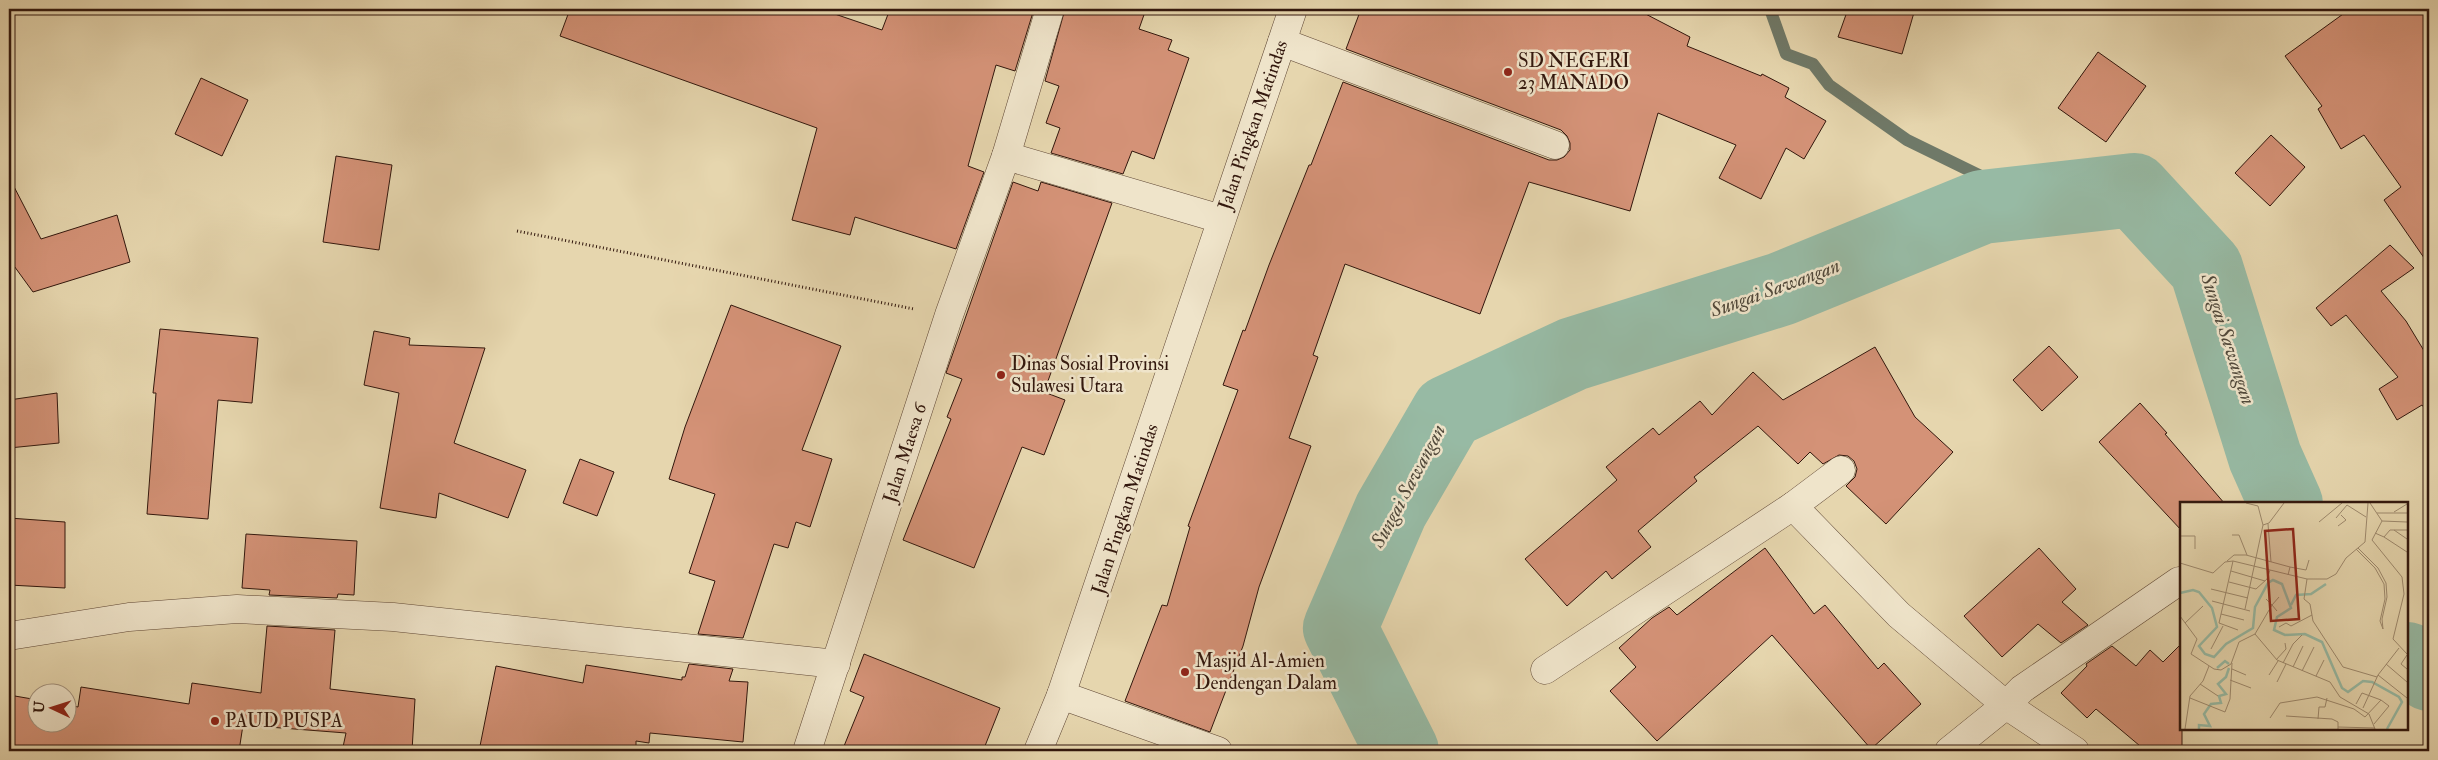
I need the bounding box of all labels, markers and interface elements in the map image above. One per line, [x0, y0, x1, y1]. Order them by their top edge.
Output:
street label: Jalan Pingkan Matindas [1212, 37, 1293, 214]
place label: SD NEGERI 23 MANADO [1518, 49, 1630, 95]
marker: SD NEGERI 23 MANADO [1502, 66, 1514, 78]
water label: Sungai Sawangan [1706, 253, 1843, 323]
water label: Sungai Sawangan [2195, 269, 2261, 408]
place label: Dinas Sosial Provinsi Sulawesi Utara [1011, 352, 1169, 398]
marker: Dinas Sosial Provinsi Sulawesi Utara [995, 369, 1007, 381]
street label: Jalan Maesa 6 [877, 399, 933, 507]
water label: Sungai Sawangan [1365, 420, 1451, 553]
street label: Jalan Pingkan Matindas [1086, 421, 1164, 598]
inset map [2180, 502, 2408, 730]
place label: Masjid Al-Amien Dendengan Dalam [1195, 649, 1337, 695]
marker: Masjid Al-Amien Dendengan Dalam [1179, 666, 1191, 678]
north arrow [28, 682, 78, 732]
text: U [31, 700, 48, 714]
place label: PAUD PUSPA [225, 709, 343, 733]
marker: PAUD PUSPA [209, 715, 221, 727]

